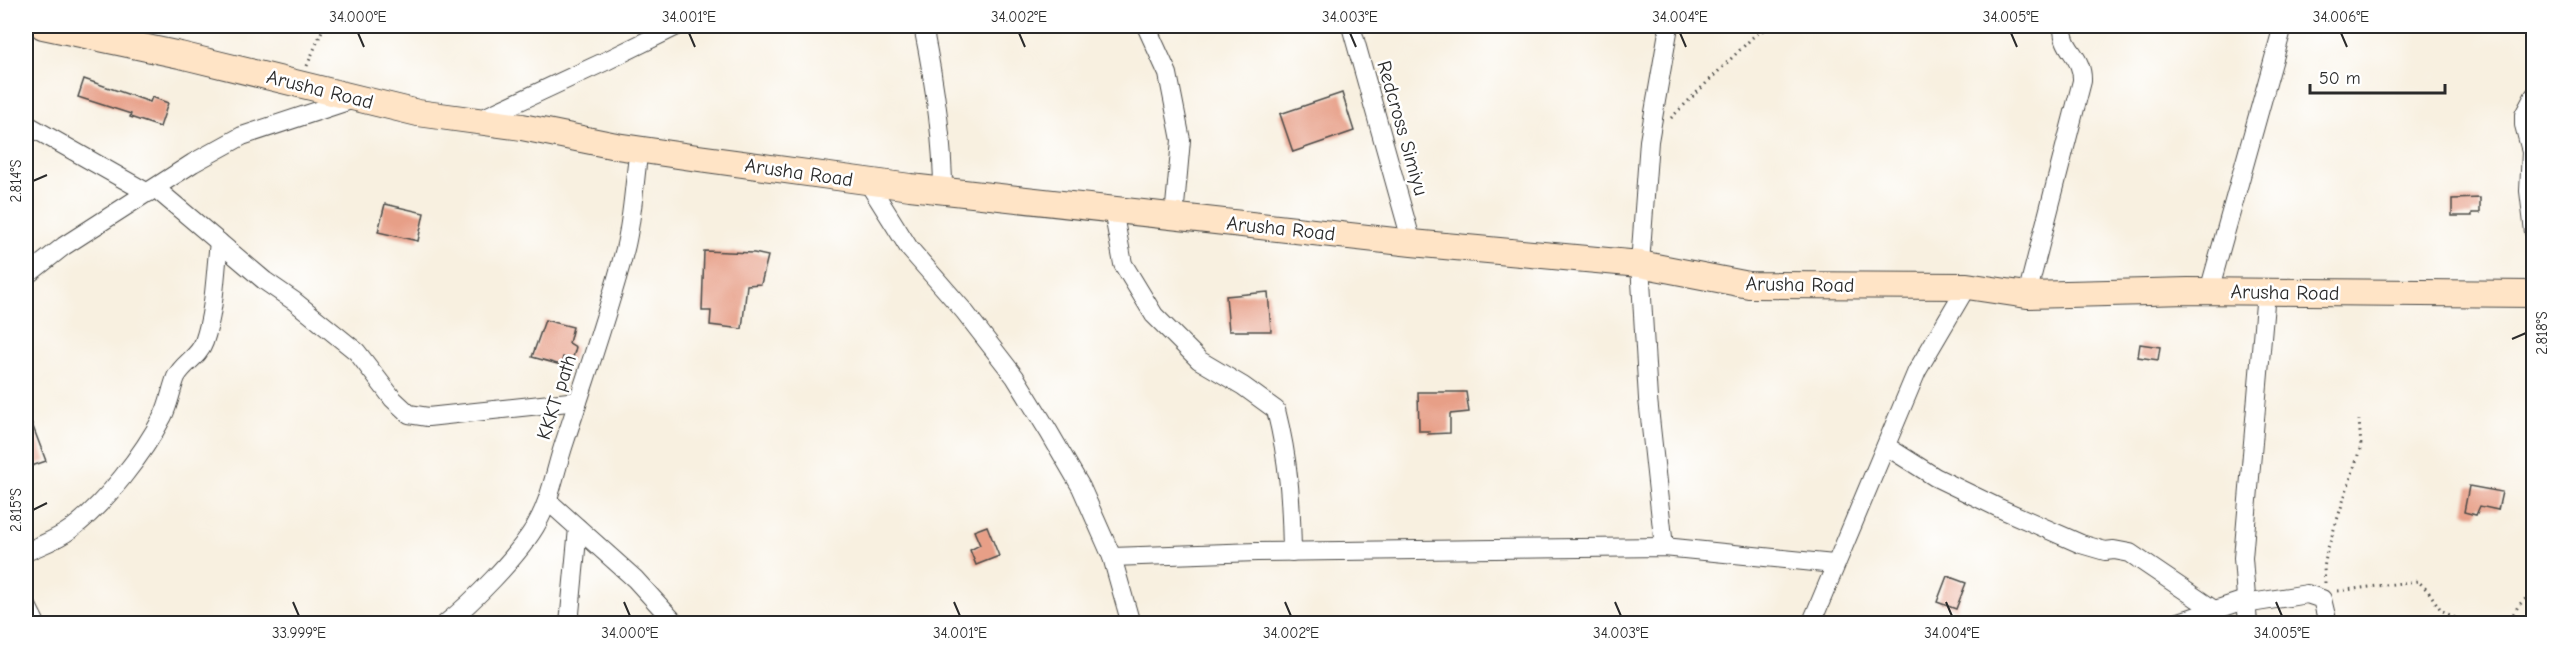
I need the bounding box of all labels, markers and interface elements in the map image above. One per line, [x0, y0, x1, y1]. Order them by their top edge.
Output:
text: 34.000°E [329, 8, 387, 26]
text: 34.001°E [662, 8, 716, 26]
text: 34.002°E [991, 8, 1047, 26]
text: 34.003°E [1322, 8, 1378, 26]
text: 34.004°E [1652, 8, 1708, 26]
text: 34.005°E [1983, 8, 2039, 26]
text: 34.006°E [2313, 8, 2369, 26]
scale bar [2310, 57, 2445, 95]
street label: Redcross Simiyu [1372, 58, 1433, 198]
street label: Arusha Road [264, 65, 376, 114]
text: 50 m [2319, 68, 2361, 89]
street label: Arusha Road [743, 154, 855, 191]
text: 2.814°S [7, 159, 25, 203]
street label: Arusha Road [1226, 211, 1336, 246]
street label: Arusha Road [1745, 272, 1855, 297]
street label: Arusha Road [2230, 280, 2340, 305]
text: 2.818°S [2533, 311, 2551, 355]
street label: KKKT path [532, 352, 581, 443]
text: 2.815°S [7, 488, 25, 532]
text: 33.999°E [272, 624, 326, 642]
text: 34.000°E [601, 624, 659, 642]
text: 34.001°E [933, 624, 987, 642]
text: 34.002°E [1263, 624, 1319, 642]
text: 34.003°E [1593, 624, 1649, 642]
text: 34.004°E [1924, 624, 1980, 642]
text: 34.005°E [2254, 624, 2310, 642]

